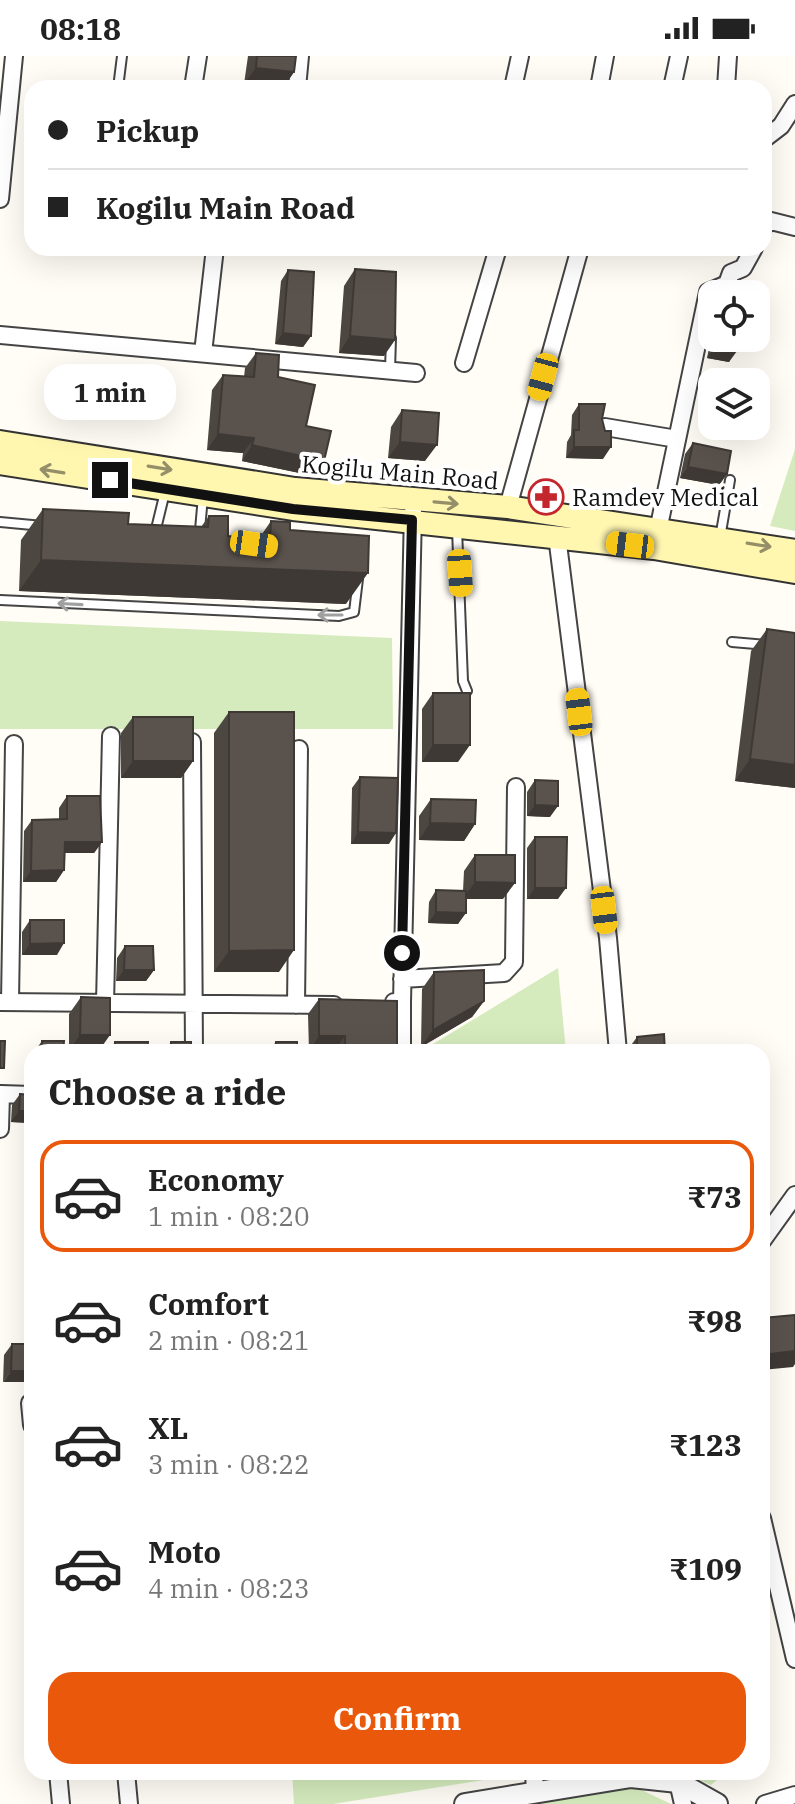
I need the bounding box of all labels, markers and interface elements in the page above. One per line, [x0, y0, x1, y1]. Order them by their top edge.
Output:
text: 08:18 [40, 9, 121, 48]
text: Pickup [96, 111, 199, 150]
text: Kogilu Main Road [96, 188, 355, 227]
map controls [698, 280, 770, 440]
button: locate [698, 280, 770, 352]
car [525, 351, 561, 403]
callout: 1 min [44, 364, 176, 420]
button: layers [698, 368, 770, 440]
text: 1 min [74, 375, 146, 409]
street label: Kogilu Main Road [300, 447, 500, 497]
one-way arrow [147, 461, 172, 476]
route end [92, 462, 128, 498]
one-way arrow [40, 463, 65, 478]
pharmacy icon: Ramdev Medical [527, 478, 565, 516]
place label: Ramdev Medical [572, 481, 759, 513]
one-way arrow [432, 496, 459, 511]
car [229, 529, 279, 559]
car [605, 530, 655, 560]
one-way arrow [745, 538, 771, 553]
car [446, 548, 474, 598]
one-way arrow [57, 596, 84, 611]
one-way arrow [317, 607, 344, 623]
car [564, 687, 594, 737]
car [589, 885, 619, 935]
route start [384, 935, 420, 971]
text: Choose a ride [48, 1068, 287, 1115]
icon: car [52, 1160, 124, 1232]
text: Economy [148, 1160, 284, 1199]
text: ₹73 [687, 1177, 742, 1216]
text: 1 min · 08:20 [148, 1199, 310, 1233]
icon: car [52, 1284, 124, 1356]
text: Comfort [148, 1284, 269, 1323]
text: ₹98 [687, 1301, 742, 1340]
text: 2 min · 08:21 [148, 1323, 310, 1357]
icon: car [52, 1408, 124, 1480]
text: XL [148, 1408, 188, 1447]
text: ₹123 [669, 1425, 742, 1464]
text: 3 min · 08:22 [148, 1447, 310, 1481]
icon: car [52, 1532, 124, 1604]
text: Moto [148, 1532, 221, 1571]
text: ₹109 [669, 1549, 742, 1588]
text: 4 min · 08:23 [148, 1571, 310, 1605]
button: Confirm [48, 1672, 746, 1764]

